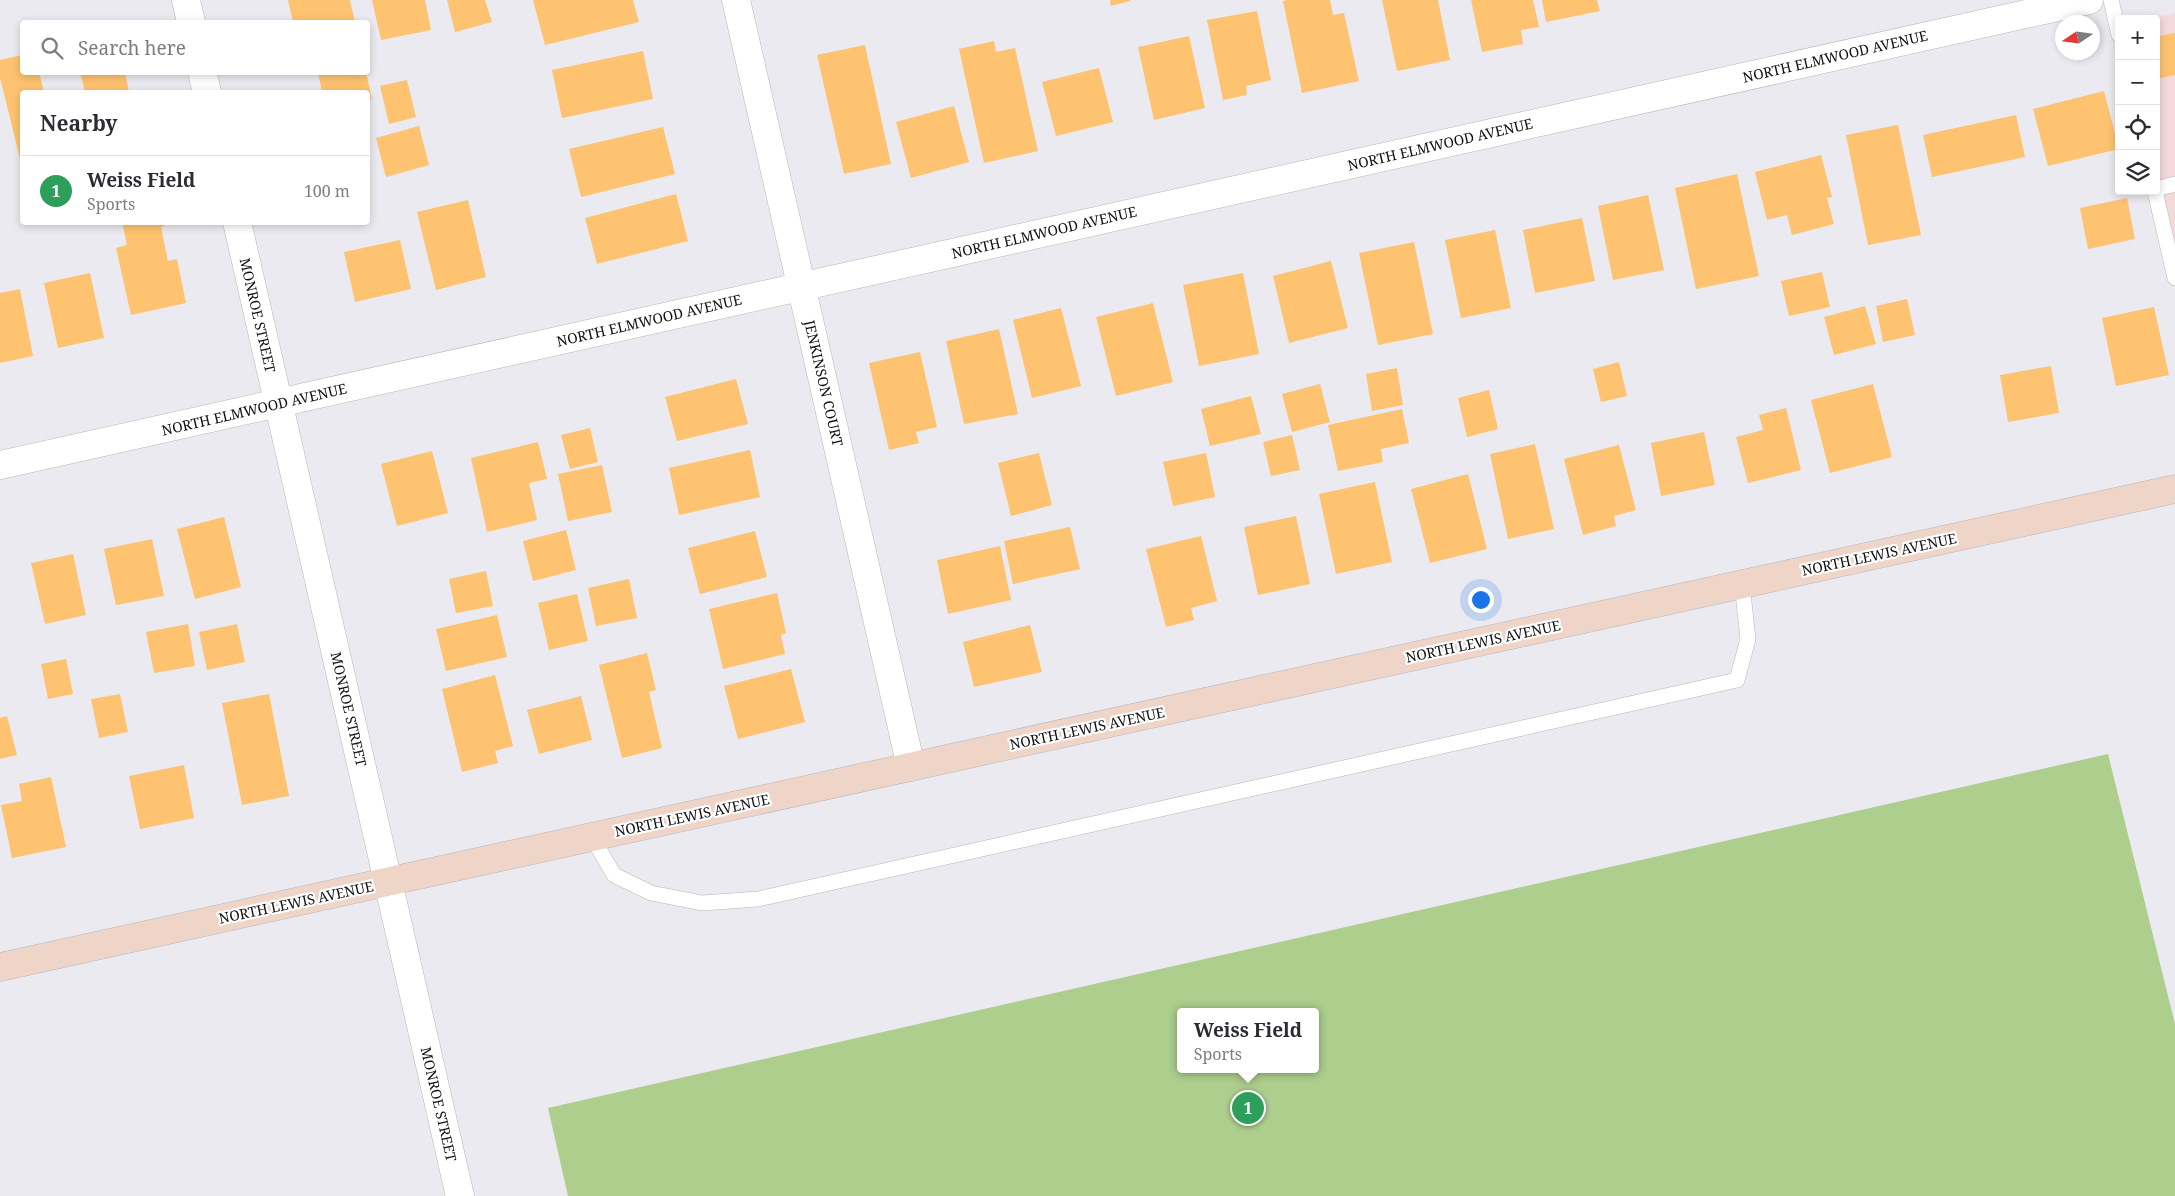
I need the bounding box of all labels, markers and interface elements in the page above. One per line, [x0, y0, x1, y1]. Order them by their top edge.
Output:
north arrow [2055, 15, 2100, 60]
map controls [2115, 15, 2160, 195]
button: + [2115, 15, 2160, 60]
search box [20, 20, 370, 75]
street label: NORTH ELMWOOD AVENUE [1741, 25, 1930, 87]
icon: search [38, 34, 66, 62]
text: Search here [78, 35, 186, 61]
button: − [2115, 60, 2160, 105]
button: locate [2115, 105, 2160, 150]
text: Nearby [40, 109, 118, 137]
street label: NORTH ELMWOOD AVENUE [1346, 113, 1535, 175]
button: layers [2115, 150, 2160, 195]
text: Weiss Field [87, 167, 195, 193]
text: 1 [51, 180, 61, 202]
text: 100 m [304, 180, 350, 202]
text: Sports [87, 193, 135, 215]
street label: NORTH ELMWOOD AVENUE [950, 201, 1139, 263]
street label: MONROE STREET [236, 256, 281, 375]
street label: NORTH ELMWOOD AVENUE [555, 289, 744, 351]
street label: JENKINSON COURT [800, 317, 848, 448]
street label: NORTH ELMWOOD AVENUE [160, 378, 349, 440]
street label: NORTH LEWIS AVENUE [1800, 528, 1958, 580]
your location [1468, 587, 1494, 613]
street label: NORTH LEWIS AVENUE [1404, 615, 1562, 667]
street label: MONROE STREET [327, 650, 372, 769]
street label: NORTH LEWIS AVENUE [1008, 702, 1166, 754]
street label: NORTH LEWIS AVENUE [613, 789, 771, 841]
street label: NORTH LEWIS AVENUE [217, 876, 375, 928]
popup [1177, 1008, 1319, 1073]
text: Weiss Field [1194, 1017, 1302, 1043]
text: Sports [1194, 1043, 1242, 1065]
street label: MONROE STREET [417, 1045, 462, 1164]
pin: 1 [1232, 1089, 1264, 1127]

